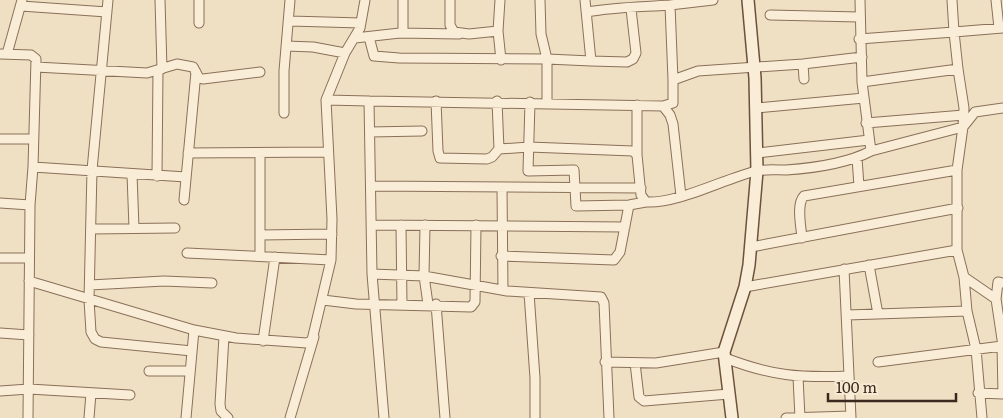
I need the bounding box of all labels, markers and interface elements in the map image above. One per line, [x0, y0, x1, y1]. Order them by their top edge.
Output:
scale bar [828, 370, 956, 402]
text: 100 m [836, 375, 877, 398]

